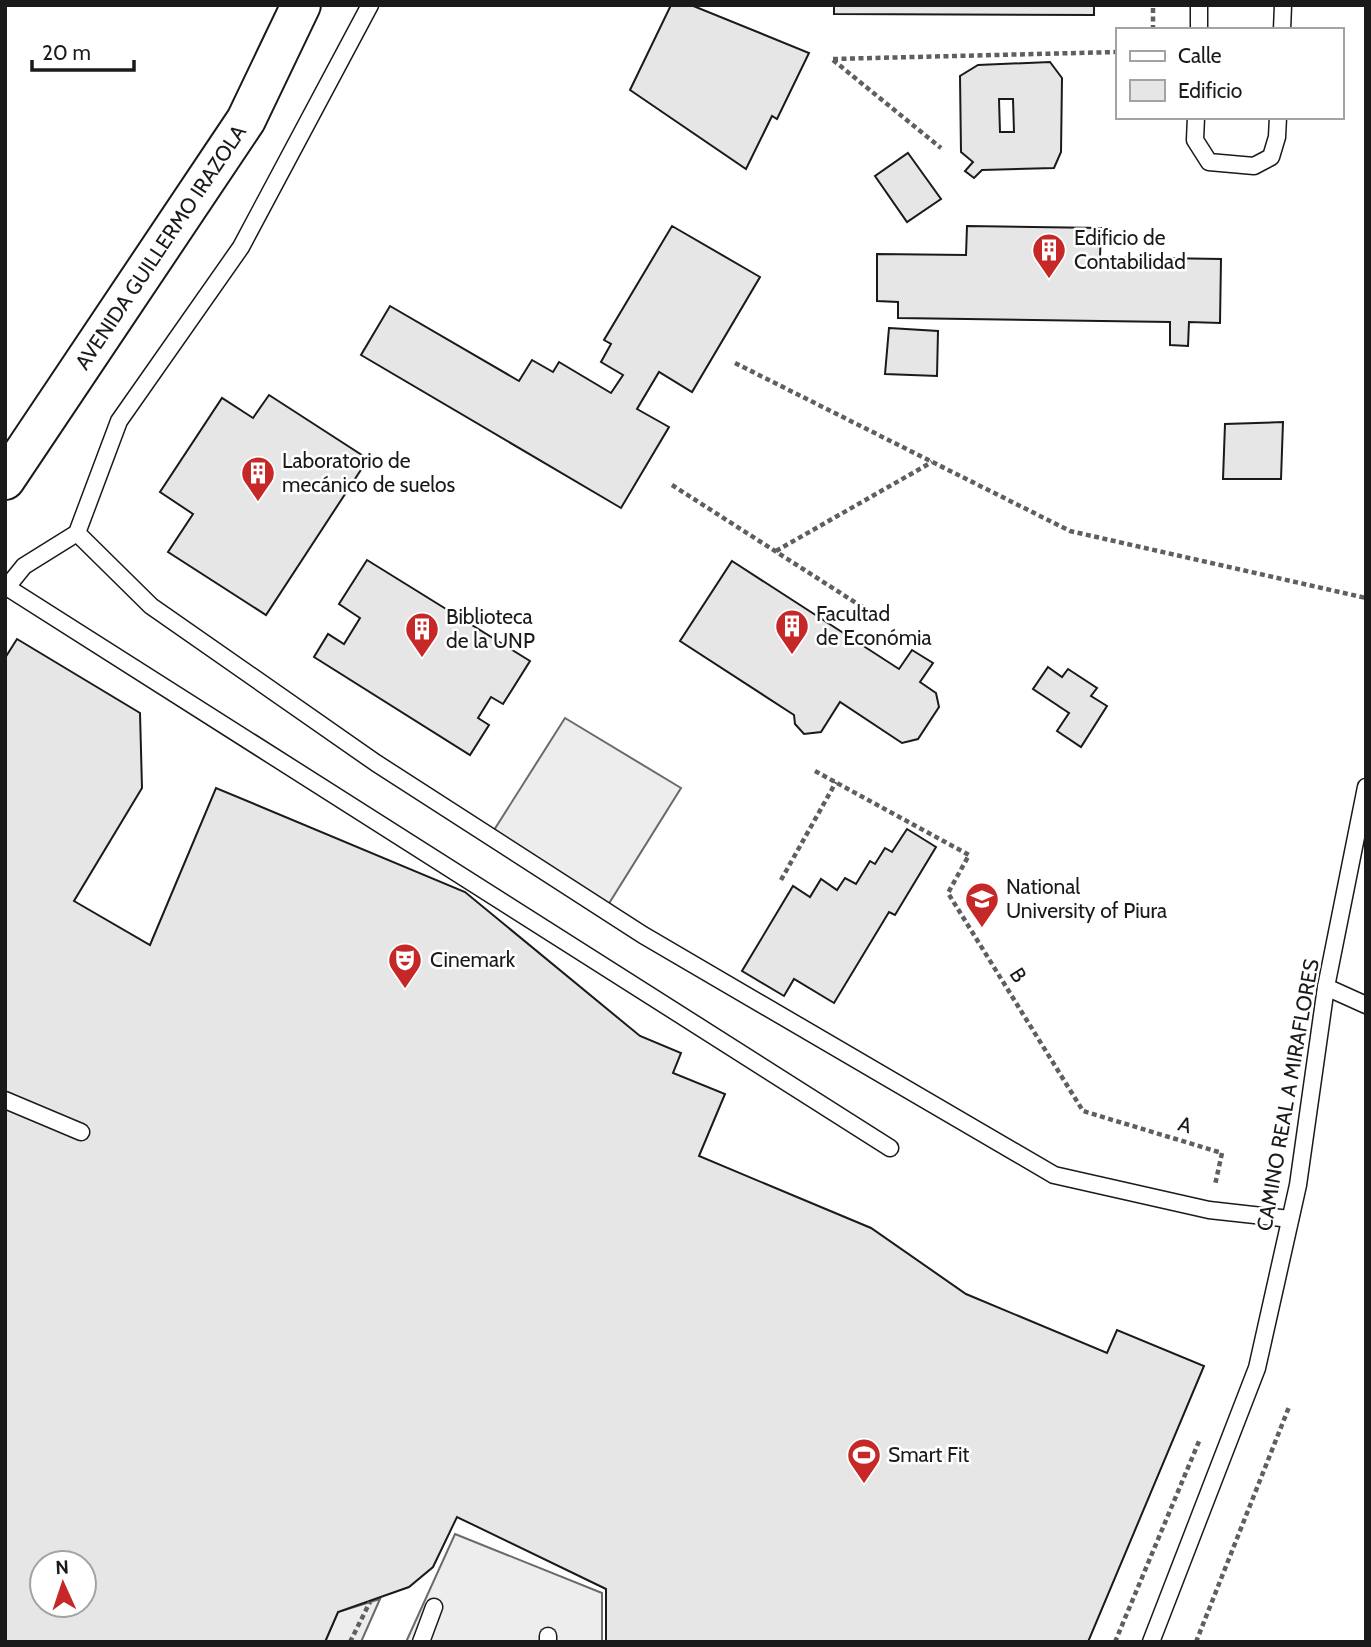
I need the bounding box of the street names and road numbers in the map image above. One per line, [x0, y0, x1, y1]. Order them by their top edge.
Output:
street label: AVENIDA GUILLERMO IRAZOLA [70, 120, 251, 374]
street label: CAMINO REAL A MIRAFLORES [1251, 957, 1324, 1233]
street label: B [1004, 963, 1032, 987]
street label: A [1175, 1111, 1195, 1138]

